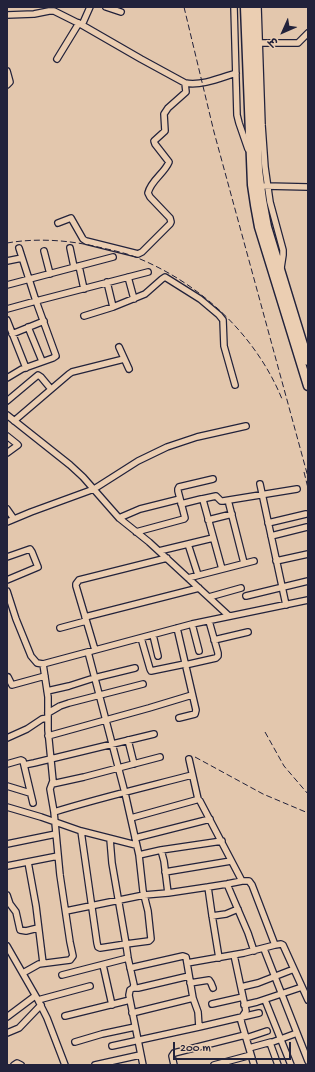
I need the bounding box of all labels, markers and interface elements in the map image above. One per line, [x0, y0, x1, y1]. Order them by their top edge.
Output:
north arrow [263, 12, 303, 52]
text: उ [268, 34, 281, 47]
scale bar [175, 1034, 293, 1060]
text: 200 m [180, 1042, 211, 1056]

